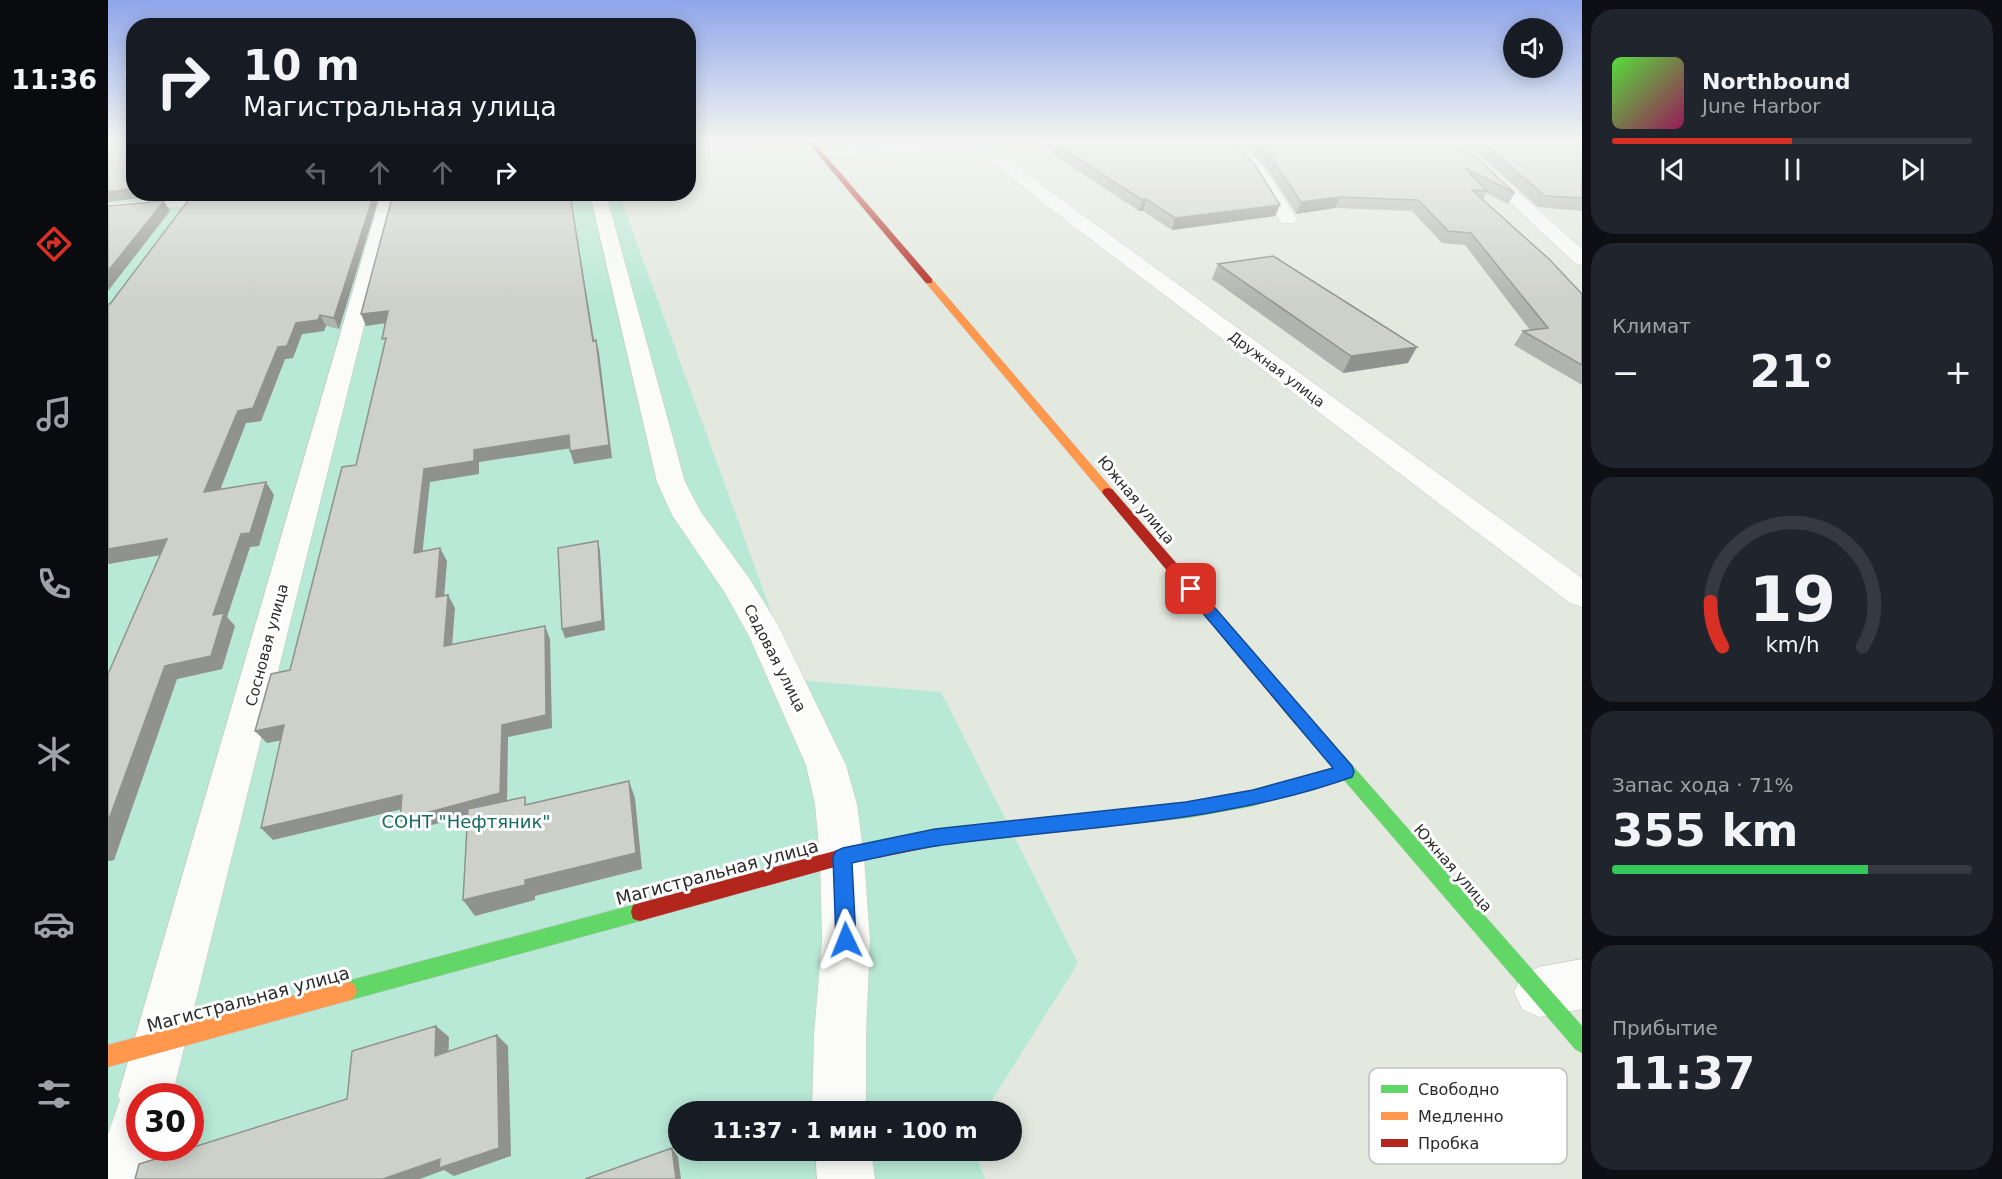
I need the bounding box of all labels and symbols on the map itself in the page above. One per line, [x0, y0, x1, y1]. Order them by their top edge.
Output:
street label: Дружная улица [1226, 328, 1328, 410]
street label: Южная улица [1094, 452, 1178, 548]
pin [1165, 563, 1216, 614]
street label: Сосновая улица [242, 582, 292, 708]
street label: Садовая улица [740, 601, 810, 715]
park label: СОНТ "Нефтяник" [381, 811, 551, 832]
street label: Южная улица [1410, 821, 1496, 915]
street label: Магистральная улица [613, 835, 821, 909]
position arrow [814, 908, 878, 972]
street label: Магистральная улица [144, 962, 352, 1036]
legend [1369, 1068, 1567, 1164]
text: Свободно [1418, 1080, 1499, 1099]
speed limit sign: 30 [126, 1083, 204, 1161]
text: Медленно [1418, 1107, 1504, 1126]
text: Пробка [1418, 1134, 1479, 1153]

